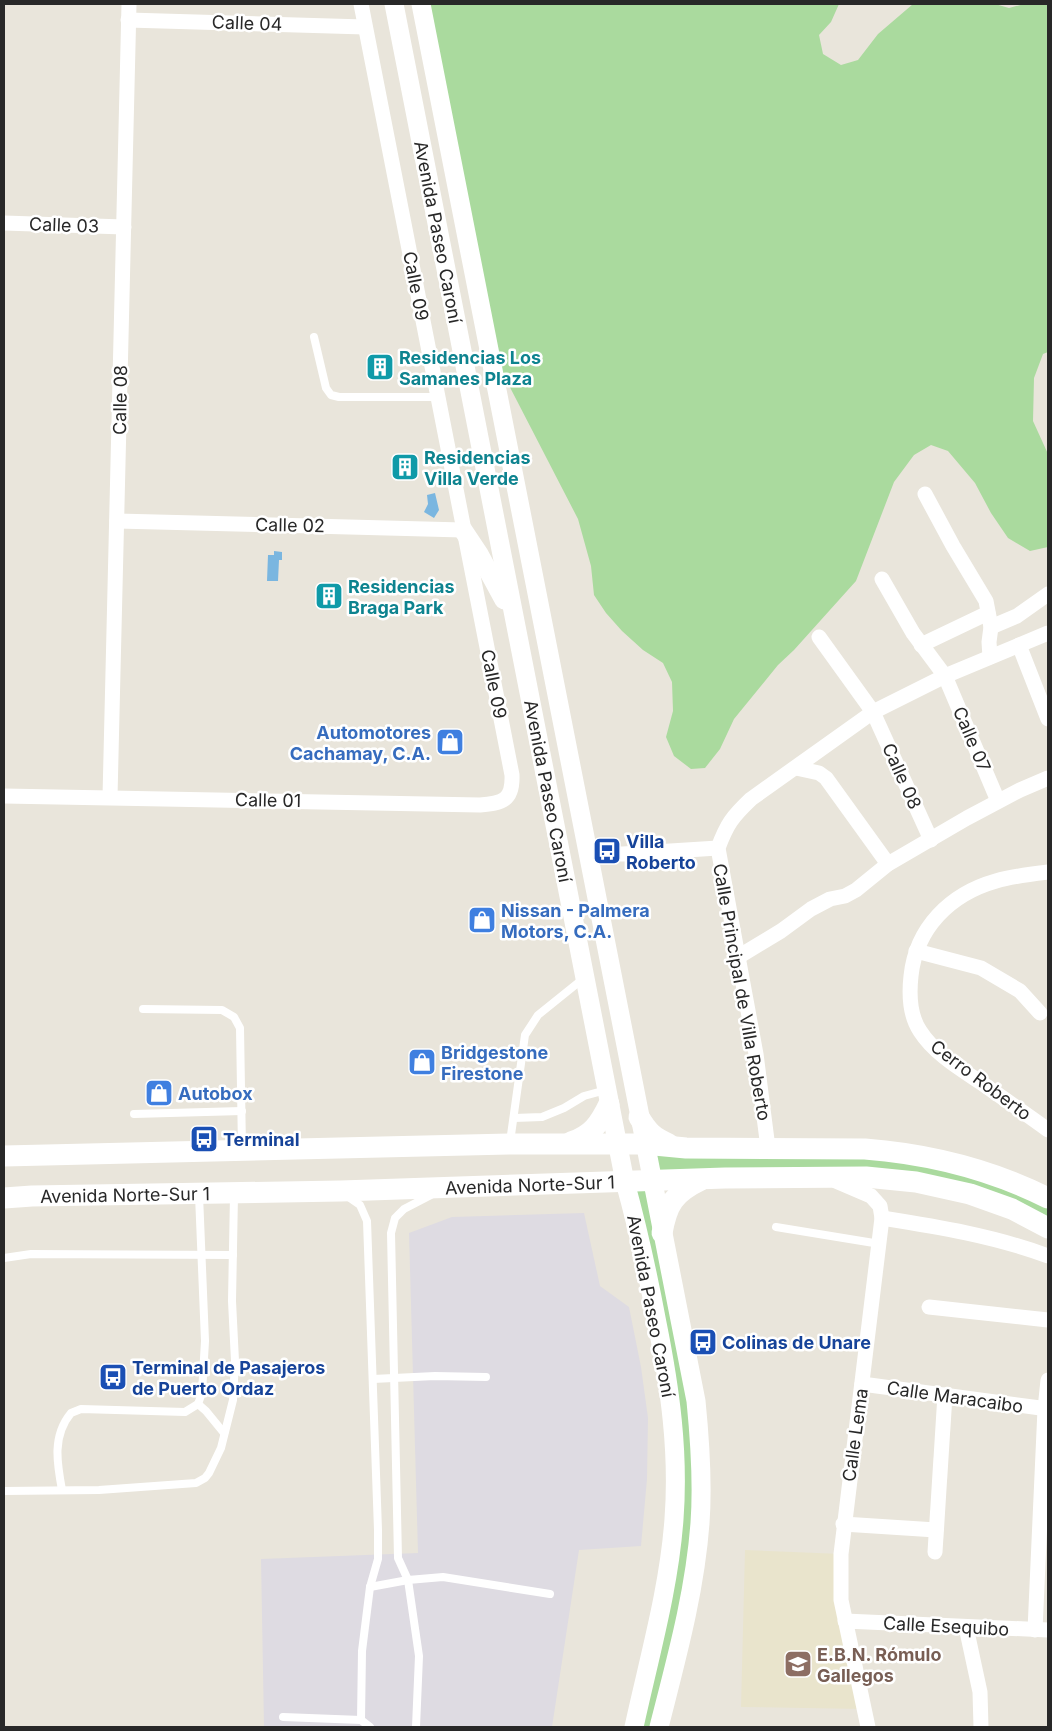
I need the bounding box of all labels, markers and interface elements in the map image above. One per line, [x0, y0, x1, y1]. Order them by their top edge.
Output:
street label: Calle 04 [211, 11, 283, 35]
street label: Avenida Paseo Caroní [410, 139, 466, 326]
street label: Calle 03 [29, 213, 99, 237]
street label: Calle 09 [399, 250, 433, 322]
place label: Residencias Los Samanes Plaza [399, 347, 541, 389]
building icon: Residencias Los Samanes Plaza [365, 352, 395, 382]
street label: Calle 08 [109, 365, 131, 435]
place label: Residencias Villa Verde [424, 447, 531, 489]
building icon: Residencias Villa Verde [390, 452, 420, 482]
street label: Calle 02 [255, 514, 325, 536]
place label: Residencias Braga Park [348, 576, 455, 618]
building icon: Residencias Braga Park [314, 581, 344, 611]
street label: Calle 09 [477, 648, 511, 720]
street label: Avenida Paseo Caroní [520, 698, 576, 885]
street label: Calle 07 [949, 703, 995, 775]
place label: Automotores Cachamay, C.A. [290, 722, 431, 764]
shop icon: Automotores Cachamay, C.A. [435, 727, 465, 757]
street label: Calle 08 [878, 740, 926, 812]
street label: Calle 01 [235, 789, 301, 811]
place label: Villa Roberto [626, 831, 696, 873]
bus stop icon: Villa Roberto [592, 836, 622, 866]
street label: Calle Principal de Villa Roberto [709, 862, 775, 1122]
place label: Nissan - Palmera Motors, C.A. [501, 900, 650, 942]
shop icon: Nissan - Palmera Motors, C.A. [467, 905, 497, 935]
street label: Cerro Roberto [927, 1035, 1035, 1125]
place label: Bridgestone Firestone [441, 1042, 548, 1084]
shop icon: Bridgestone Firestone [407, 1047, 437, 1077]
shop icon: Autobox [144, 1078, 174, 1108]
place label: Autobox [178, 1083, 253, 1104]
bus stop icon: Terminal [189, 1124, 219, 1154]
place label: Terminal [223, 1129, 300, 1150]
street label: Avenida Norte-Sur 1 [445, 1172, 615, 1198]
street label: Avenida Norte-Sur 1 [40, 1183, 210, 1207]
street label: Avenida Paseo Caroní [623, 1213, 679, 1400]
bus stop icon: Colinas de Unare [688, 1327, 718, 1357]
place label: Colinas de Unare [722, 1332, 871, 1353]
place label: Terminal de Pasajeros de Puerto Ordaz [132, 1357, 325, 1399]
bus stop icon: Terminal de Pasajeros de Puerto Ordaz [98, 1362, 128, 1392]
street label: Calle Maracaibo [885, 1377, 1025, 1417]
street label: Calle Lema [838, 1387, 872, 1483]
street label: Calle Esequibo [882, 1612, 1010, 1640]
place label: E.B.N. Rómulo Gallegos [817, 1644, 942, 1686]
school or university icon: E.B.N. Rómulo Gallegos [783, 1649, 813, 1679]

